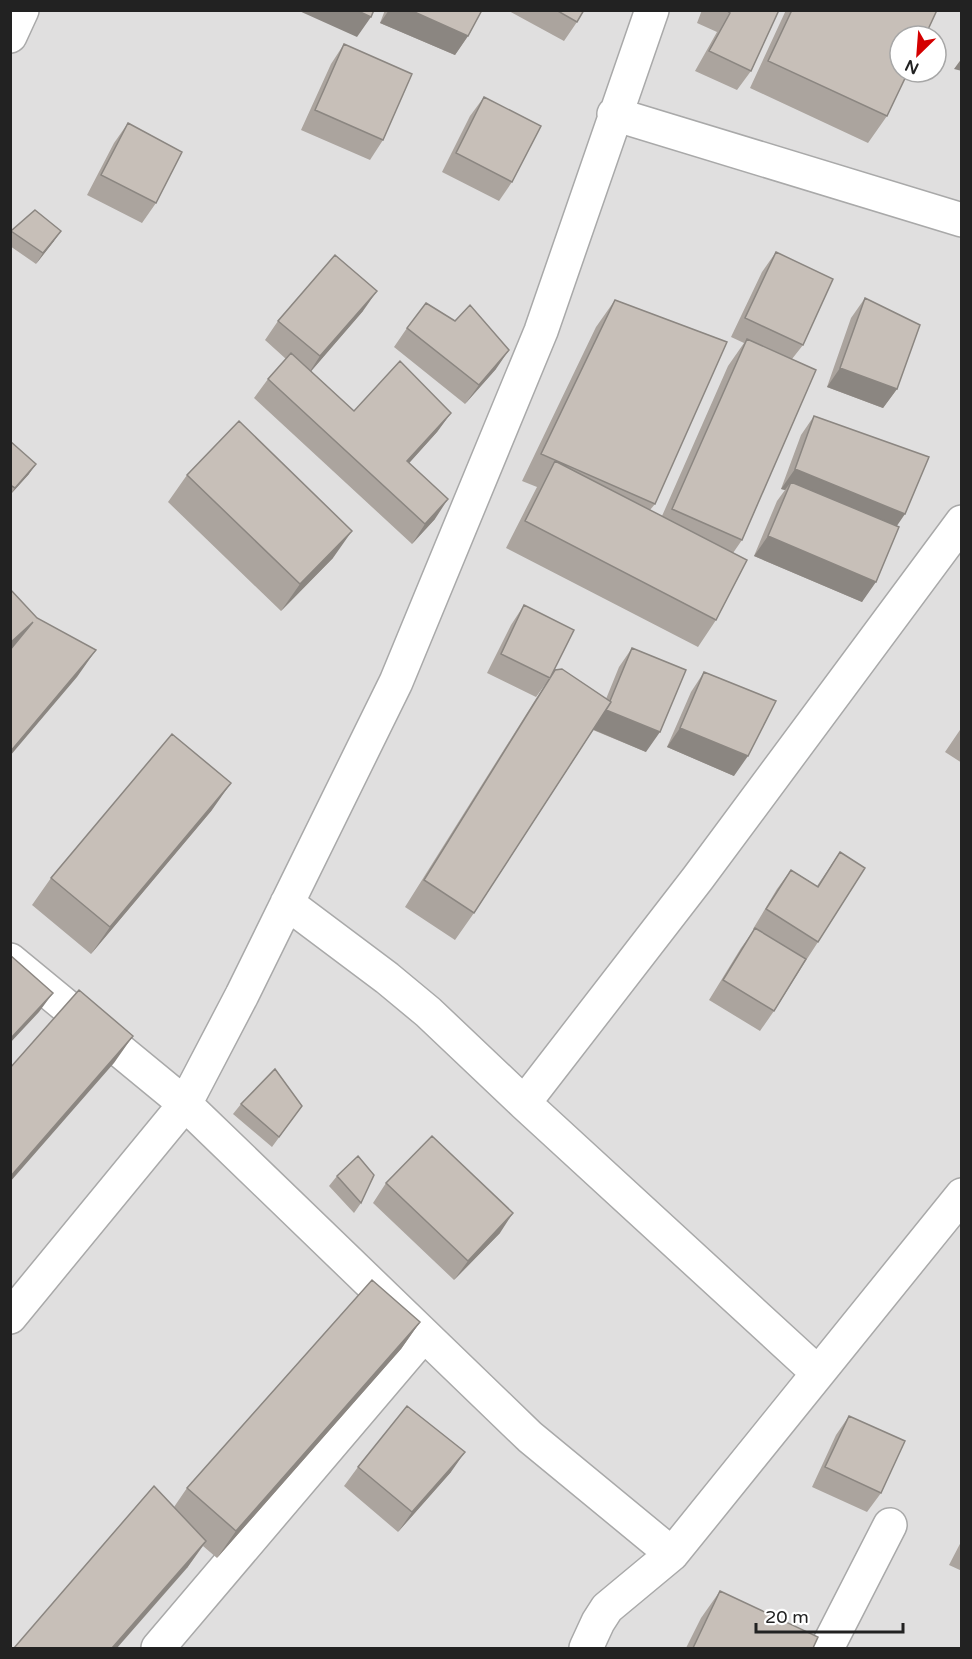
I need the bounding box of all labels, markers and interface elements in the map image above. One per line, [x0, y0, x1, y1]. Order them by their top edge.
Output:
north arrow [888, 24, 948, 84]
text: N [902, 55, 922, 78]
scale bar [756, 1596, 903, 1634]
text: 20 m [765, 1606, 809, 1628]

